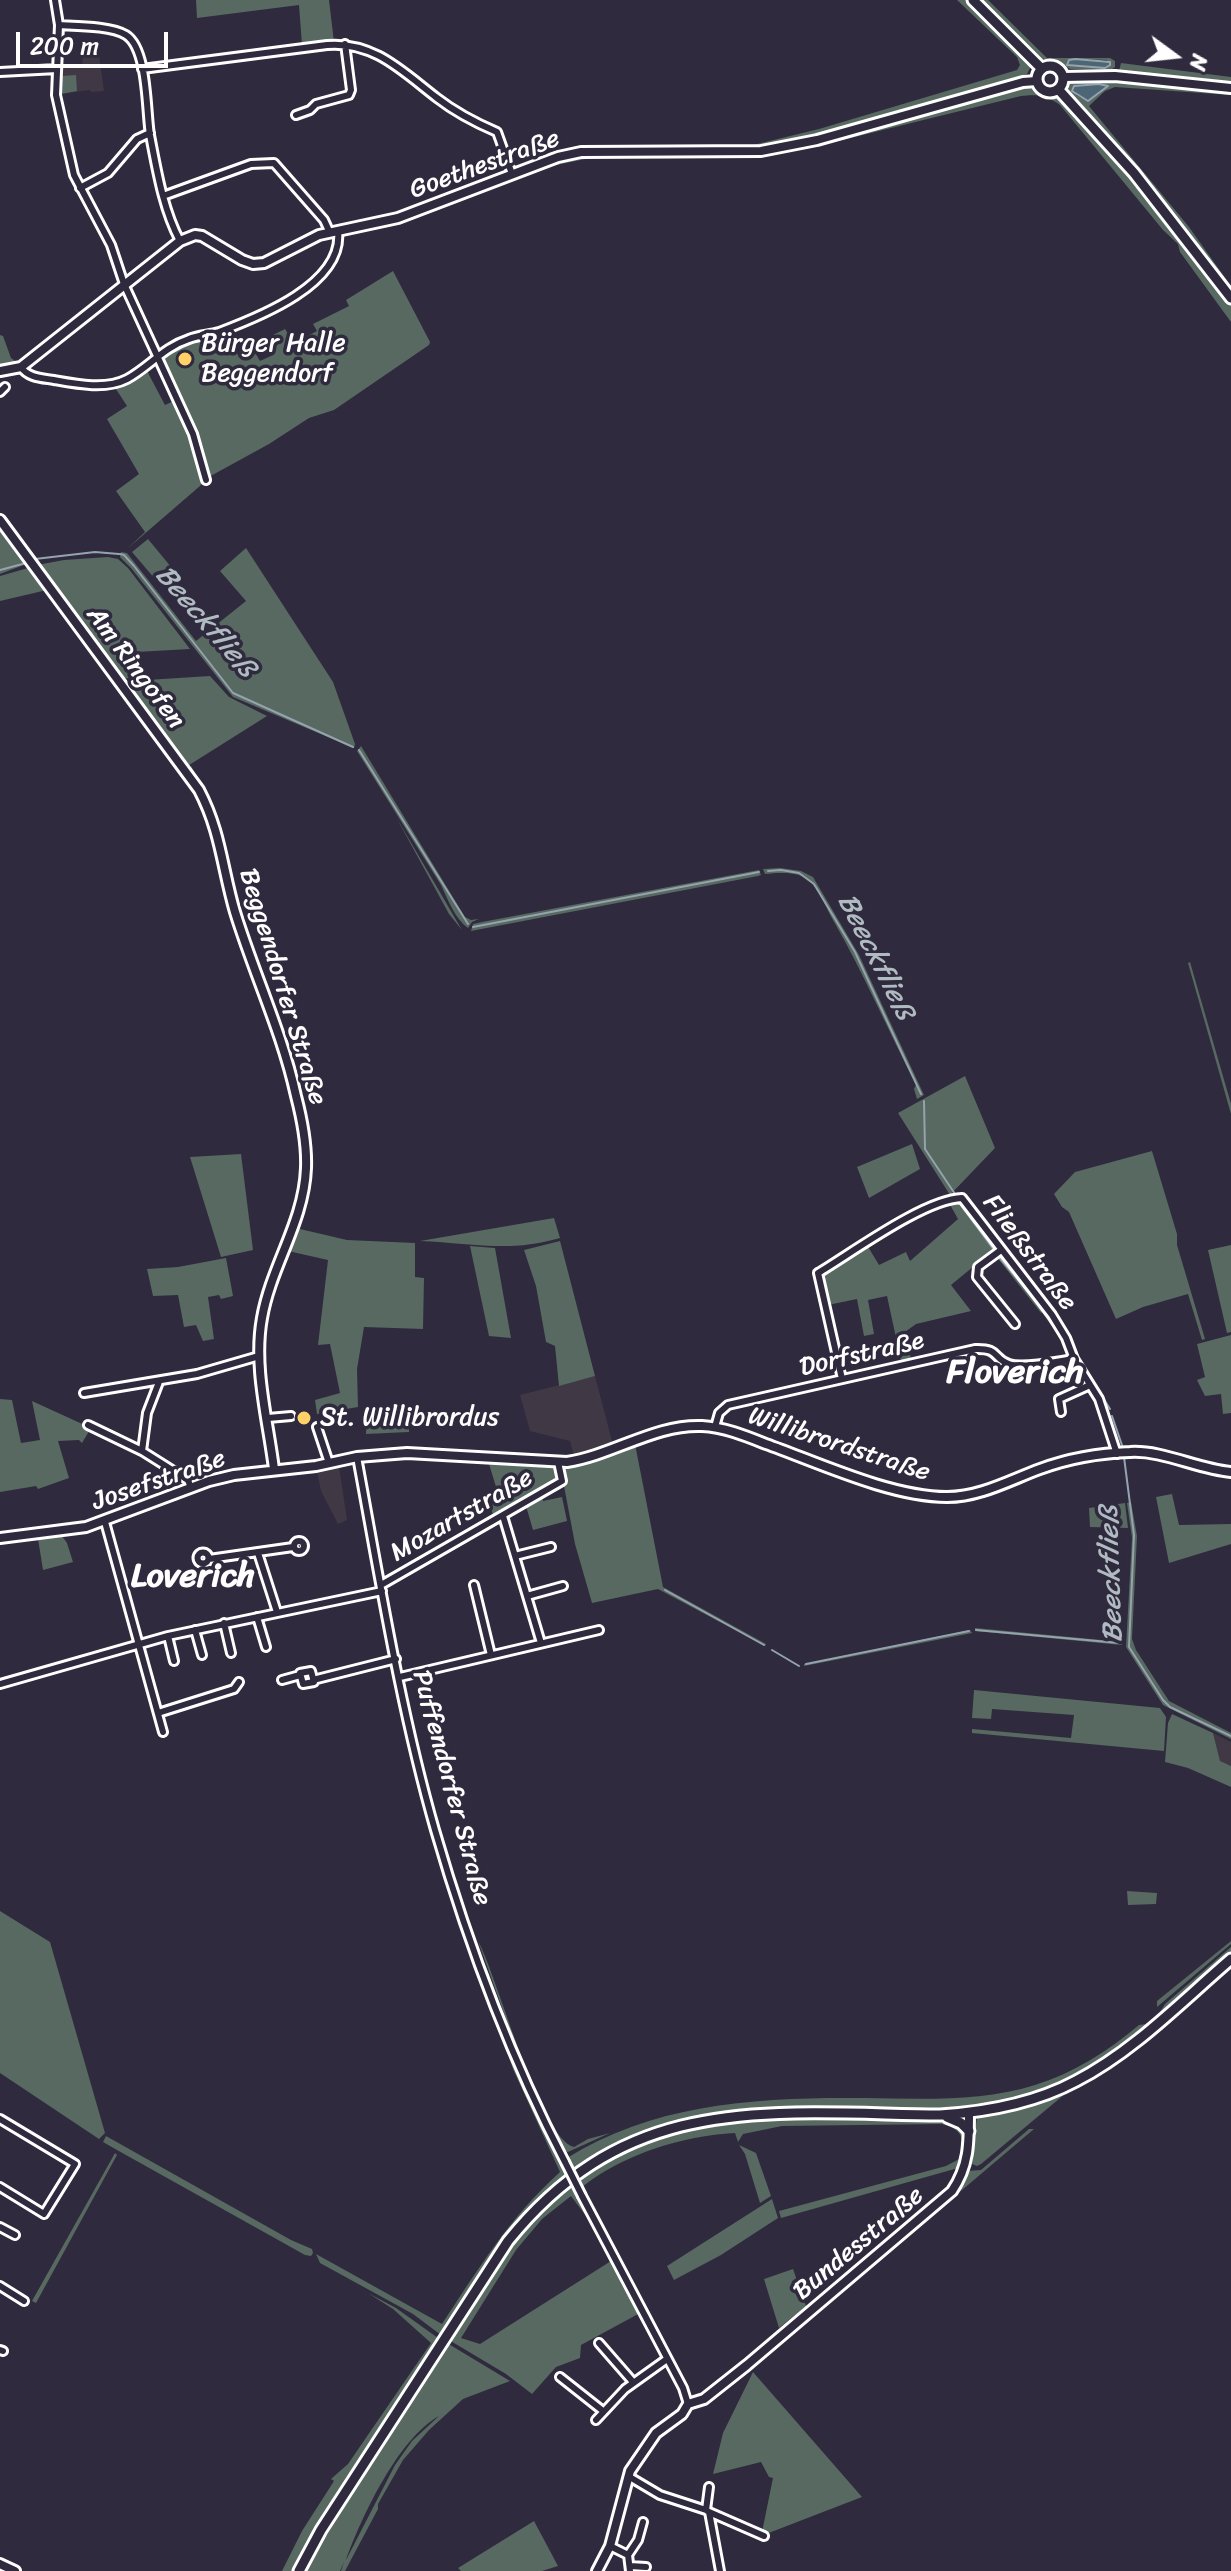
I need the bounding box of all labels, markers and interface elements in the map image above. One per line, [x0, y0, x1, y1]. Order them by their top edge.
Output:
scale bar [20, 16, 172, 66]
north arrow [1135, 16, 1215, 96]
text: 200 m [30, 25, 99, 67]
text: N [1178, 50, 1219, 75]
street label: Goethestraße [406, 123, 564, 207]
place label: Bürger Halle Beggendorf [201, 328, 346, 390]
marker: Bürger Halle Beggendorf [176, 350, 194, 368]
water label: Beeckfließ [147, 559, 263, 685]
street label: Am Ringofen [79, 601, 191, 735]
street label: Beggendorfer Straße [231, 865, 333, 1109]
water label: Beeckfließ [829, 888, 921, 1026]
street label: Fließstraße [975, 1189, 1083, 1317]
street label: Dorfstraße [797, 1326, 927, 1384]
district label: Floverich [947, 1353, 1083, 1393]
street label: Willibrordstraße [744, 1401, 934, 1489]
place label: St. Willibrordus [320, 1402, 499, 1434]
marker: St. Willibrordus [295, 1409, 313, 1427]
street label: Josefstraße [88, 1444, 230, 1518]
street label: Mozartstraße [385, 1463, 539, 1569]
water label: Beeckfließ [1093, 1505, 1131, 1643]
district label: Loverich [131, 1557, 255, 1597]
street label: Puffendorfer Straße [405, 1667, 497, 1909]
street label: Bundesstraße [788, 2180, 930, 2308]

